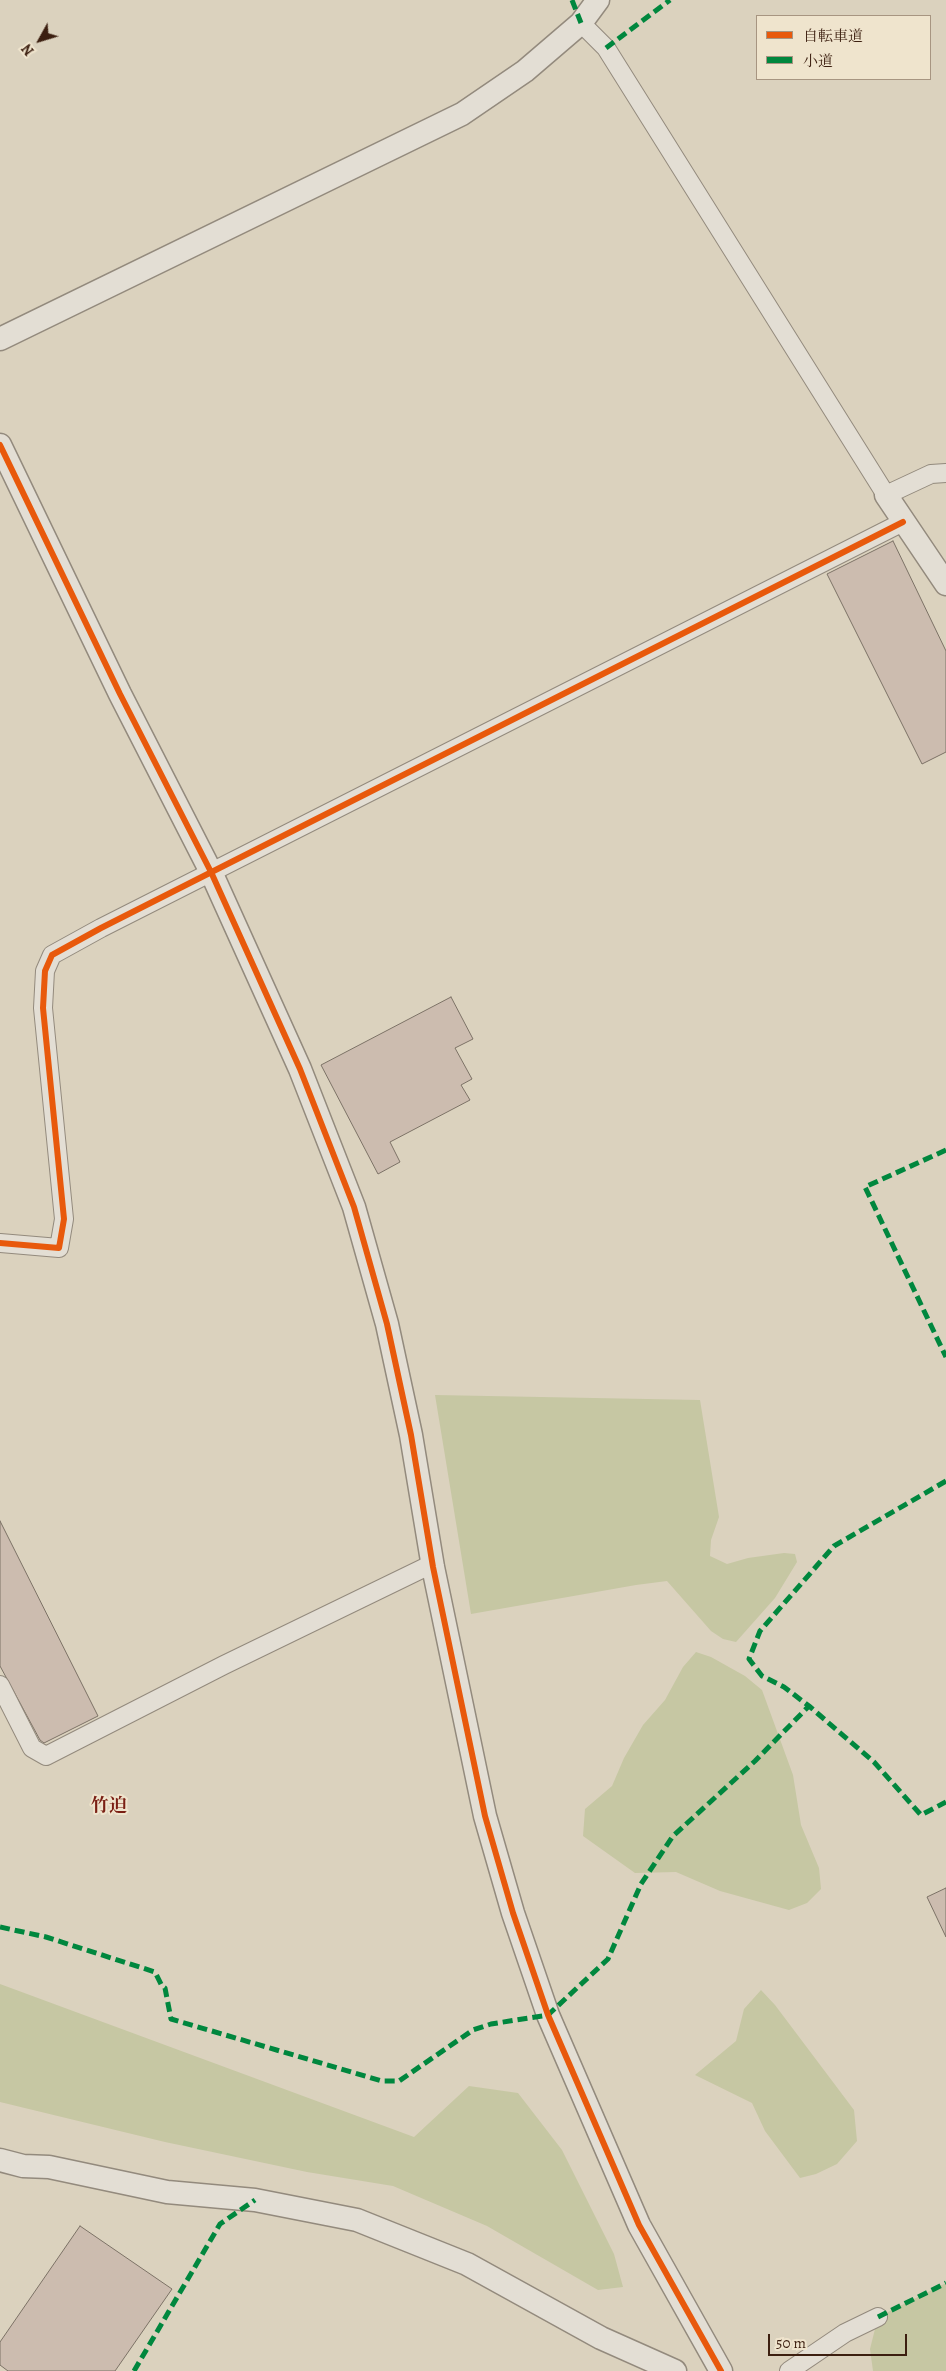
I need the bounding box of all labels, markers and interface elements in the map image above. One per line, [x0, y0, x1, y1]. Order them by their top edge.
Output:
north arrow [15, 15, 65, 65]
legend [756, 15, 931, 80]
text: 自転車道 [803, 26, 863, 46]
text: N [17, 40, 39, 60]
text: 小道 [803, 51, 833, 71]
district label: 竹迫 [91, 1796, 127, 1818]
scale bar [771, 2324, 910, 2356]
text: 50 m [776, 2333, 806, 2353]

